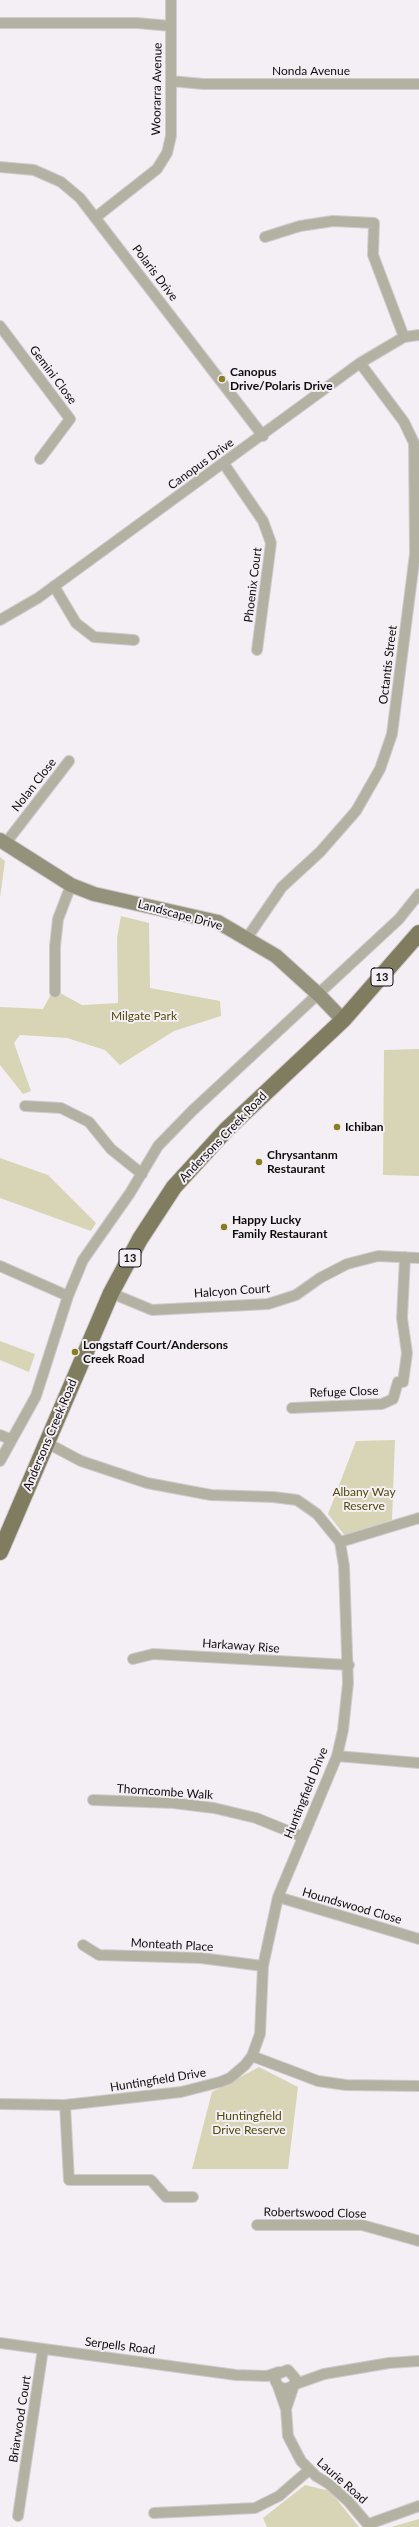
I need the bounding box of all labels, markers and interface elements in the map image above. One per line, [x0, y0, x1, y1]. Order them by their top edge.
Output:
street label: Woorarra Avenue [149, 42, 165, 136]
street label: Nonda Avenue [272, 64, 350, 78]
street label: Polaris Drive [129, 242, 181, 304]
street label: Gemini Close [26, 343, 80, 407]
place label: Canopus Drive/Polaris Drive [230, 365, 333, 393]
marker: Canopus Drive/Polaris Drive [217, 374, 227, 384]
street label: Canopus Drive [165, 435, 237, 493]
street label: Phoenix Court [241, 547, 265, 623]
street label: Octantis Street [376, 625, 400, 705]
street label: Nolan Close [9, 756, 59, 814]
street label: Landscape Drive [136, 897, 224, 933]
road number: 13 [371, 968, 393, 986]
park label: Milgate Park [111, 1009, 177, 1023]
street label: Andersons Creek Road [176, 1089, 270, 1185]
place label: Ichiban [345, 1120, 384, 1134]
marker: Ichiban [332, 1122, 342, 1132]
place label: Chrysantanm Restaurant [267, 1148, 338, 1176]
marker: Chrysantanm Restaurant [254, 1157, 264, 1167]
place label: Happy Lucky Family Restaurant [232, 1213, 327, 1241]
marker: Happy Lucky Family Restaurant [219, 1222, 229, 1232]
road number: 13 [119, 1249, 141, 1267]
street label: Halcyon Court [194, 1281, 270, 1301]
place label: Longstaff Court/Andersons Creek Road [83, 1338, 228, 1366]
marker: Longstaff Court/Andersons Creek Road [70, 1347, 80, 1357]
street label: Andersons Creek Road [20, 1377, 80, 1493]
street label: Refuge Close [309, 1384, 379, 1400]
park label: Albany Way Reserve [332, 1485, 396, 1513]
street label: Harkaway Rise [202, 1636, 280, 1656]
street label: Huntingfield Drive [281, 1745, 331, 1841]
street label: Thorncombe Walk [116, 1781, 214, 1803]
street label: Houndswood Close [301, 1885, 403, 1927]
street label: Monteath Place [130, 1936, 214, 1954]
street label: Huntingfield Drive [109, 2065, 207, 2095]
park label: Huntingfield Drive Reserve [212, 2109, 286, 2137]
street label: Robertswood Close [263, 2205, 367, 2221]
street label: Serpells Road [84, 2335, 156, 2357]
street label: Briarwood Court [6, 2374, 34, 2464]
street label: Laurie Road [314, 2455, 370, 2507]

